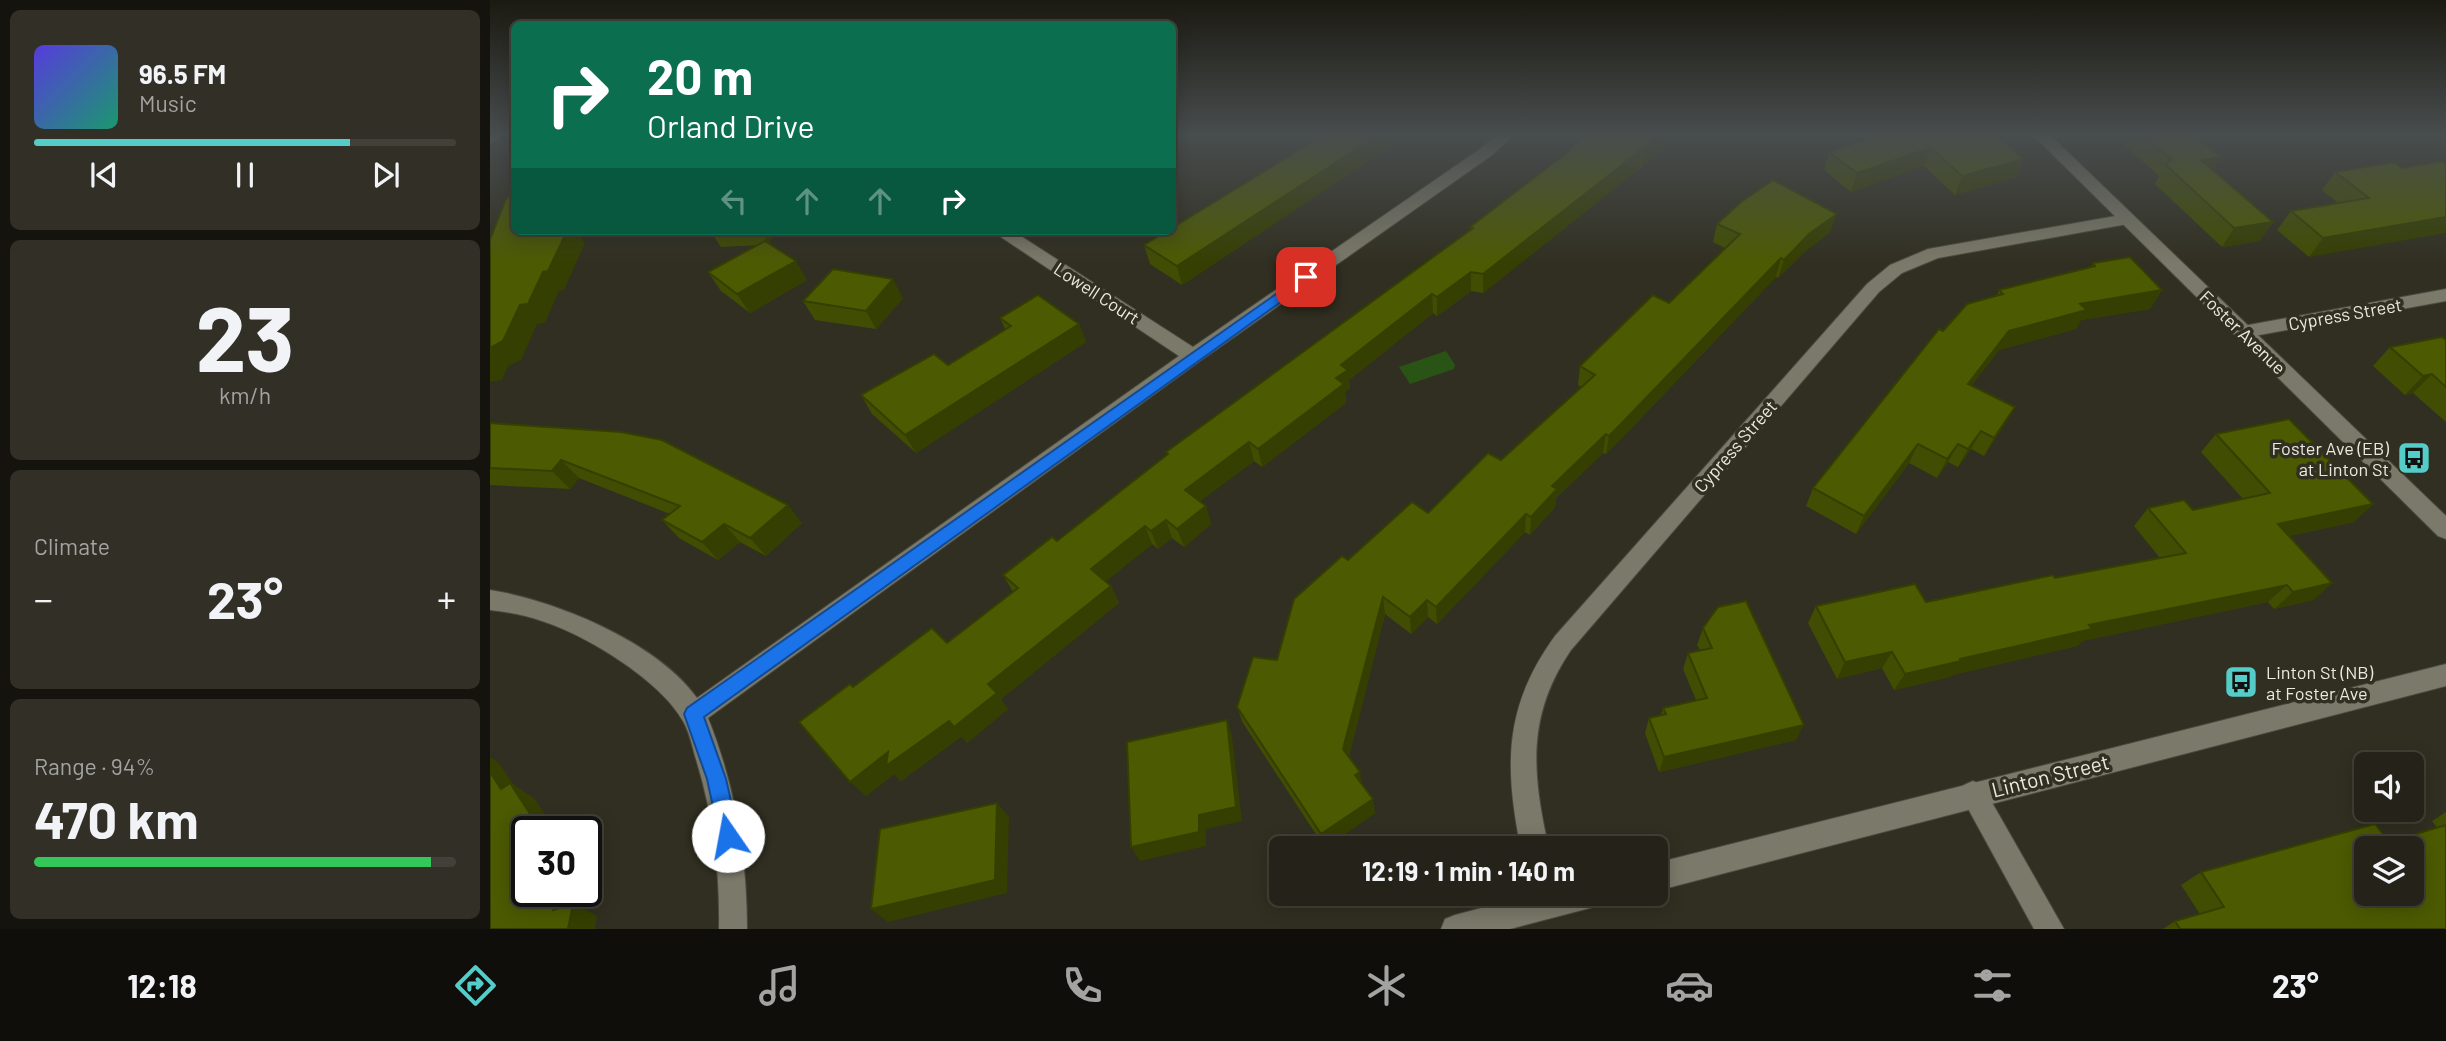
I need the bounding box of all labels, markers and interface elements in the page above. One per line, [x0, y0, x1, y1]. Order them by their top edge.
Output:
text: 20 m [647, 46, 753, 105]
icon: right [532, 49, 623, 140]
text: 96.5 FM [139, 58, 226, 89]
text: Music [139, 89, 197, 117]
text: Orland Drive [647, 106, 814, 144]
icon: previous [85, 156, 123, 194]
icon: pause [226, 156, 264, 194]
icon: next [367, 156, 405, 194]
icon: left [715, 182, 753, 220]
icon: ahead [788, 182, 826, 220]
icon: ahead [861, 182, 899, 220]
icon: right [934, 182, 972, 220]
pin [1276, 247, 1336, 307]
street label: Lowell Court [1050, 257, 1144, 329]
icon: arrive [1287, 258, 1325, 296]
text: 23 [196, 281, 294, 390]
street label: Foster Avenue [2195, 285, 2291, 379]
street label: Cypress Street [2287, 293, 2403, 335]
text: km/h [219, 381, 271, 409]
street label: Cypress Street [1689, 395, 1781, 497]
place label: Foster Ave (EB) at Linton St [2272, 437, 2389, 480]
bus stop icon: Foster Ave (EB) at Linton St [2395, 439, 2433, 477]
text: Climate [34, 532, 110, 560]
text: 23° [207, 567, 283, 629]
text: − [34, 575, 53, 621]
text: + [437, 575, 456, 621]
place label: Linton St (NB) at Foster Ave [2266, 661, 2373, 704]
bus stop icon: Linton St (NB) at Foster Ave [2222, 663, 2260, 701]
street label: Linton Street [1989, 748, 2111, 802]
text: Range · 94% [34, 752, 155, 780]
map controls [2354, 752, 2424, 906]
button: sound [2354, 752, 2424, 822]
text: 470 km [34, 787, 199, 849]
position arrow [691, 799, 765, 873]
speed limit sign: 30 [511, 816, 602, 907]
button: layers [2354, 836, 2424, 906]
text: 12:19 · 1 min · 140 m [1362, 855, 1575, 886]
icon: directions [451, 961, 500, 1010]
icon: music [755, 961, 804, 1010]
icon: phone [1058, 961, 1107, 1010]
icon: climate [1362, 961, 1411, 1010]
icon: car [1665, 961, 1714, 1010]
icon: filters [1968, 961, 2017, 1010]
text: 12:18 [127, 966, 197, 1004]
text: 23° [2272, 966, 2319, 1004]

